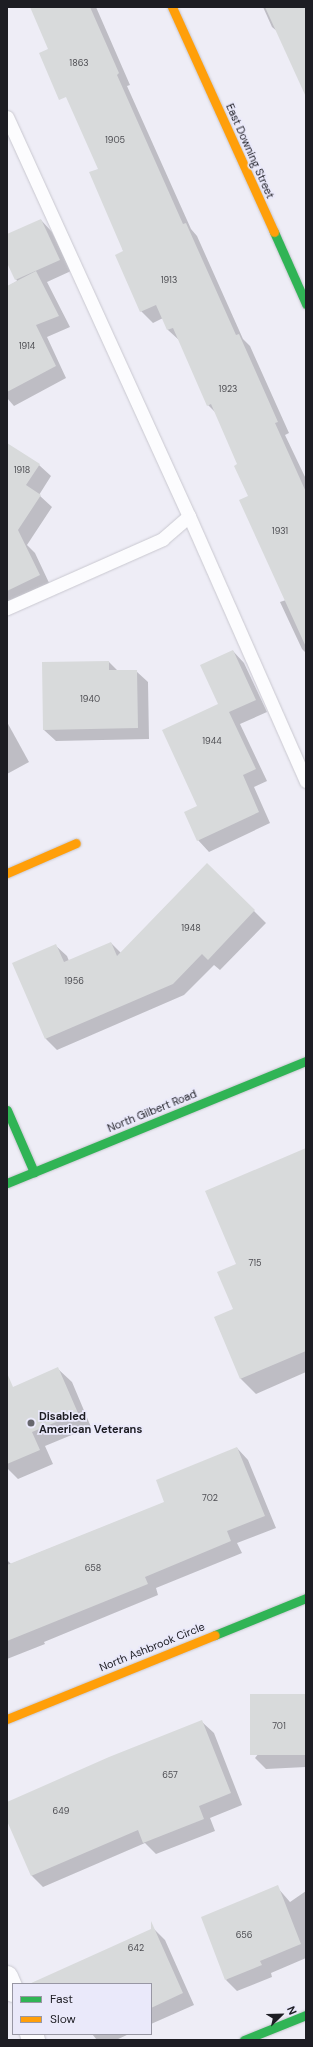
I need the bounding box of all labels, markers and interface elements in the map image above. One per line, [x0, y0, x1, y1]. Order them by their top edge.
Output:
house number: 1863 [69, 58, 89, 68]
street label: East Downing Street [223, 101, 277, 201]
house number: 1905 [105, 135, 125, 145]
house number: 1913 [161, 275, 177, 285]
house number: 1914 [19, 341, 35, 351]
house number: 1923 [219, 384, 237, 394]
house number: 1918 [14, 465, 30, 475]
house number: 1931 [272, 526, 288, 536]
house number: 1940 [80, 694, 100, 704]
house number: 1944 [202, 736, 222, 746]
house number: 1948 [181, 923, 201, 933]
house number: 1956 [64, 976, 84, 986]
street label: North Gilbert Road [105, 1087, 199, 1135]
house number: 715 [248, 1258, 262, 1268]
place label: Disabled American Veterans [39, 1410, 142, 1436]
marker: Disabled American Veterans [26, 1418, 36, 1428]
house number: 702 [202, 1493, 218, 1503]
house number: 658 [85, 1563, 101, 1573]
street label: North Ashbrook Circle [97, 1620, 207, 1674]
house number: 701 [272, 1721, 286, 1731]
house number: 657 [162, 1770, 178, 1780]
house number: 649 [53, 1806, 69, 1816]
house number: 656 [236, 1930, 252, 1940]
house number: 642 [128, 1943, 144, 1953]
legend [12, 1983, 152, 2035]
text: Fast [50, 1991, 73, 2007]
north arrow [261, 1995, 301, 2035]
text: N [284, 2004, 300, 2017]
text: Slow [50, 2011, 76, 2027]

